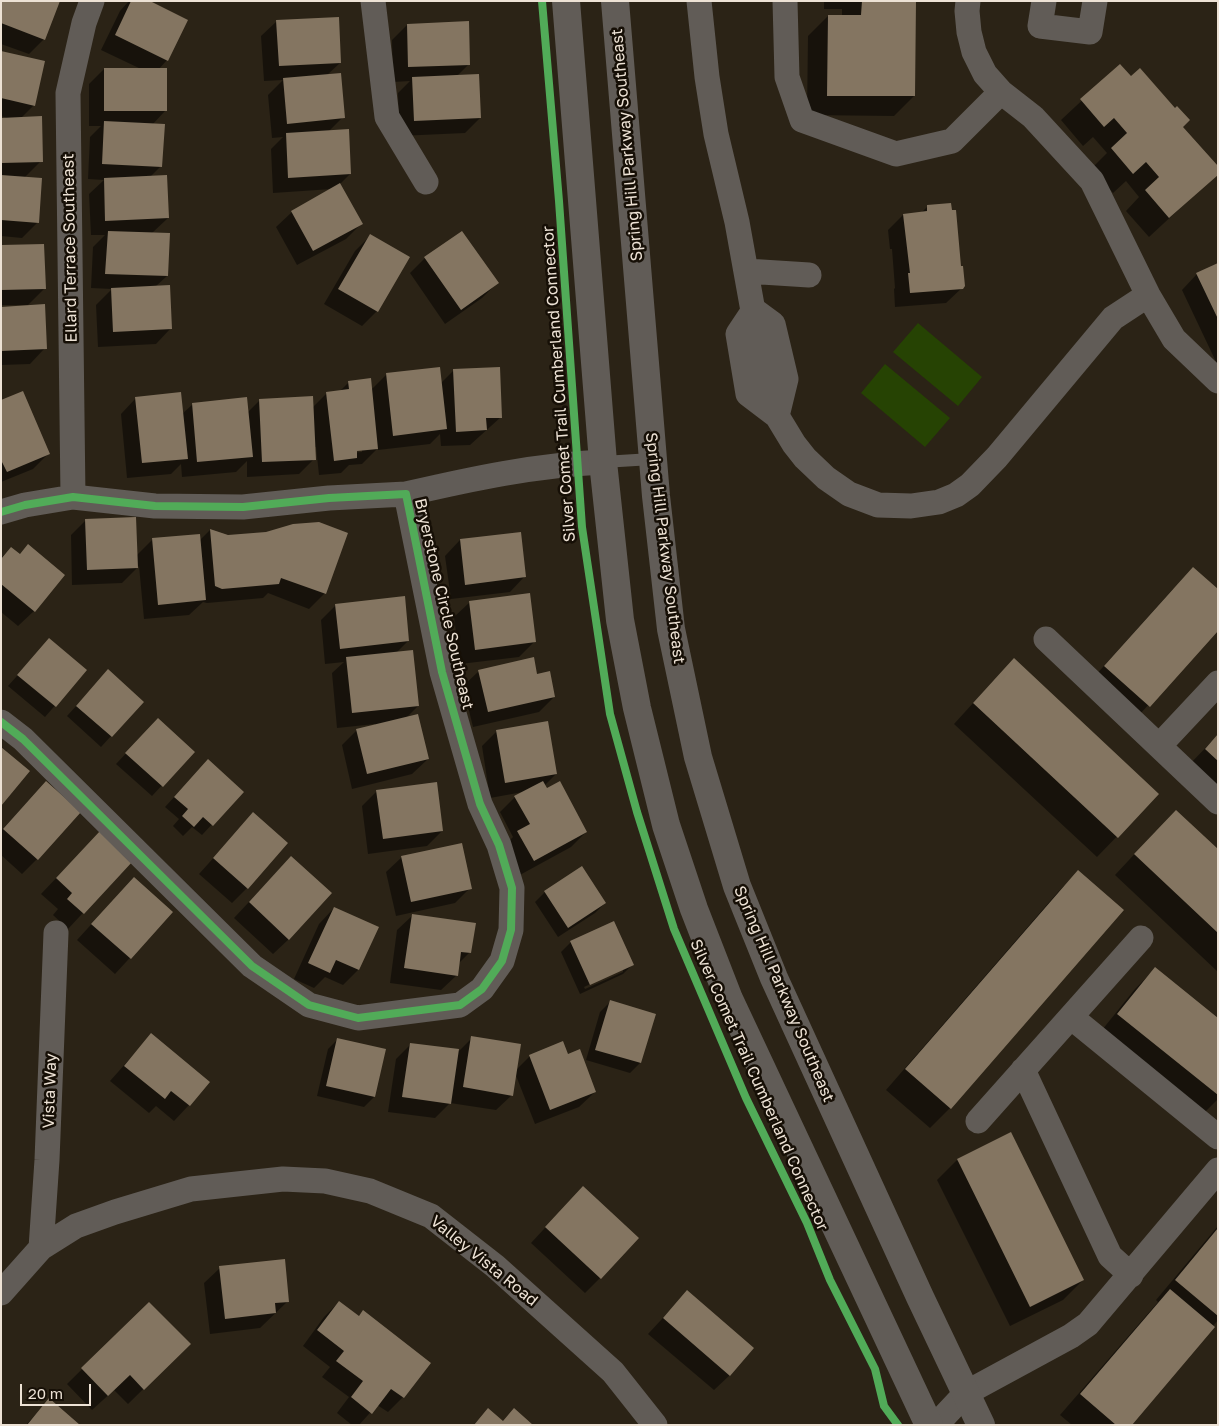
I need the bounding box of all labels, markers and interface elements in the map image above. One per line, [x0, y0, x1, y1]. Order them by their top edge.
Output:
street label: Spring Hill Parkway Southeast [607, 28, 647, 262]
street label: Ellard Terrace Southeast [59, 153, 81, 343]
street label: Silver Comet Trail Cumberland Connector [538, 225, 580, 543]
street label: Spring Hill Parkway Southeast [641, 431, 689, 665]
street label: Bryerstone Circle Southeast [410, 496, 478, 712]
street label: Spring Hill Parkway Southeast [730, 883, 838, 1105]
street label: Silver Comet Trail Cumberland Connector [686, 936, 832, 1234]
street label: Vista Way [39, 1053, 61, 1129]
street label: Valley Vista Road [426, 1212, 542, 1310]
scale bar [22, 1374, 94, 1406]
text: 20 m [28, 1384, 63, 1402]

